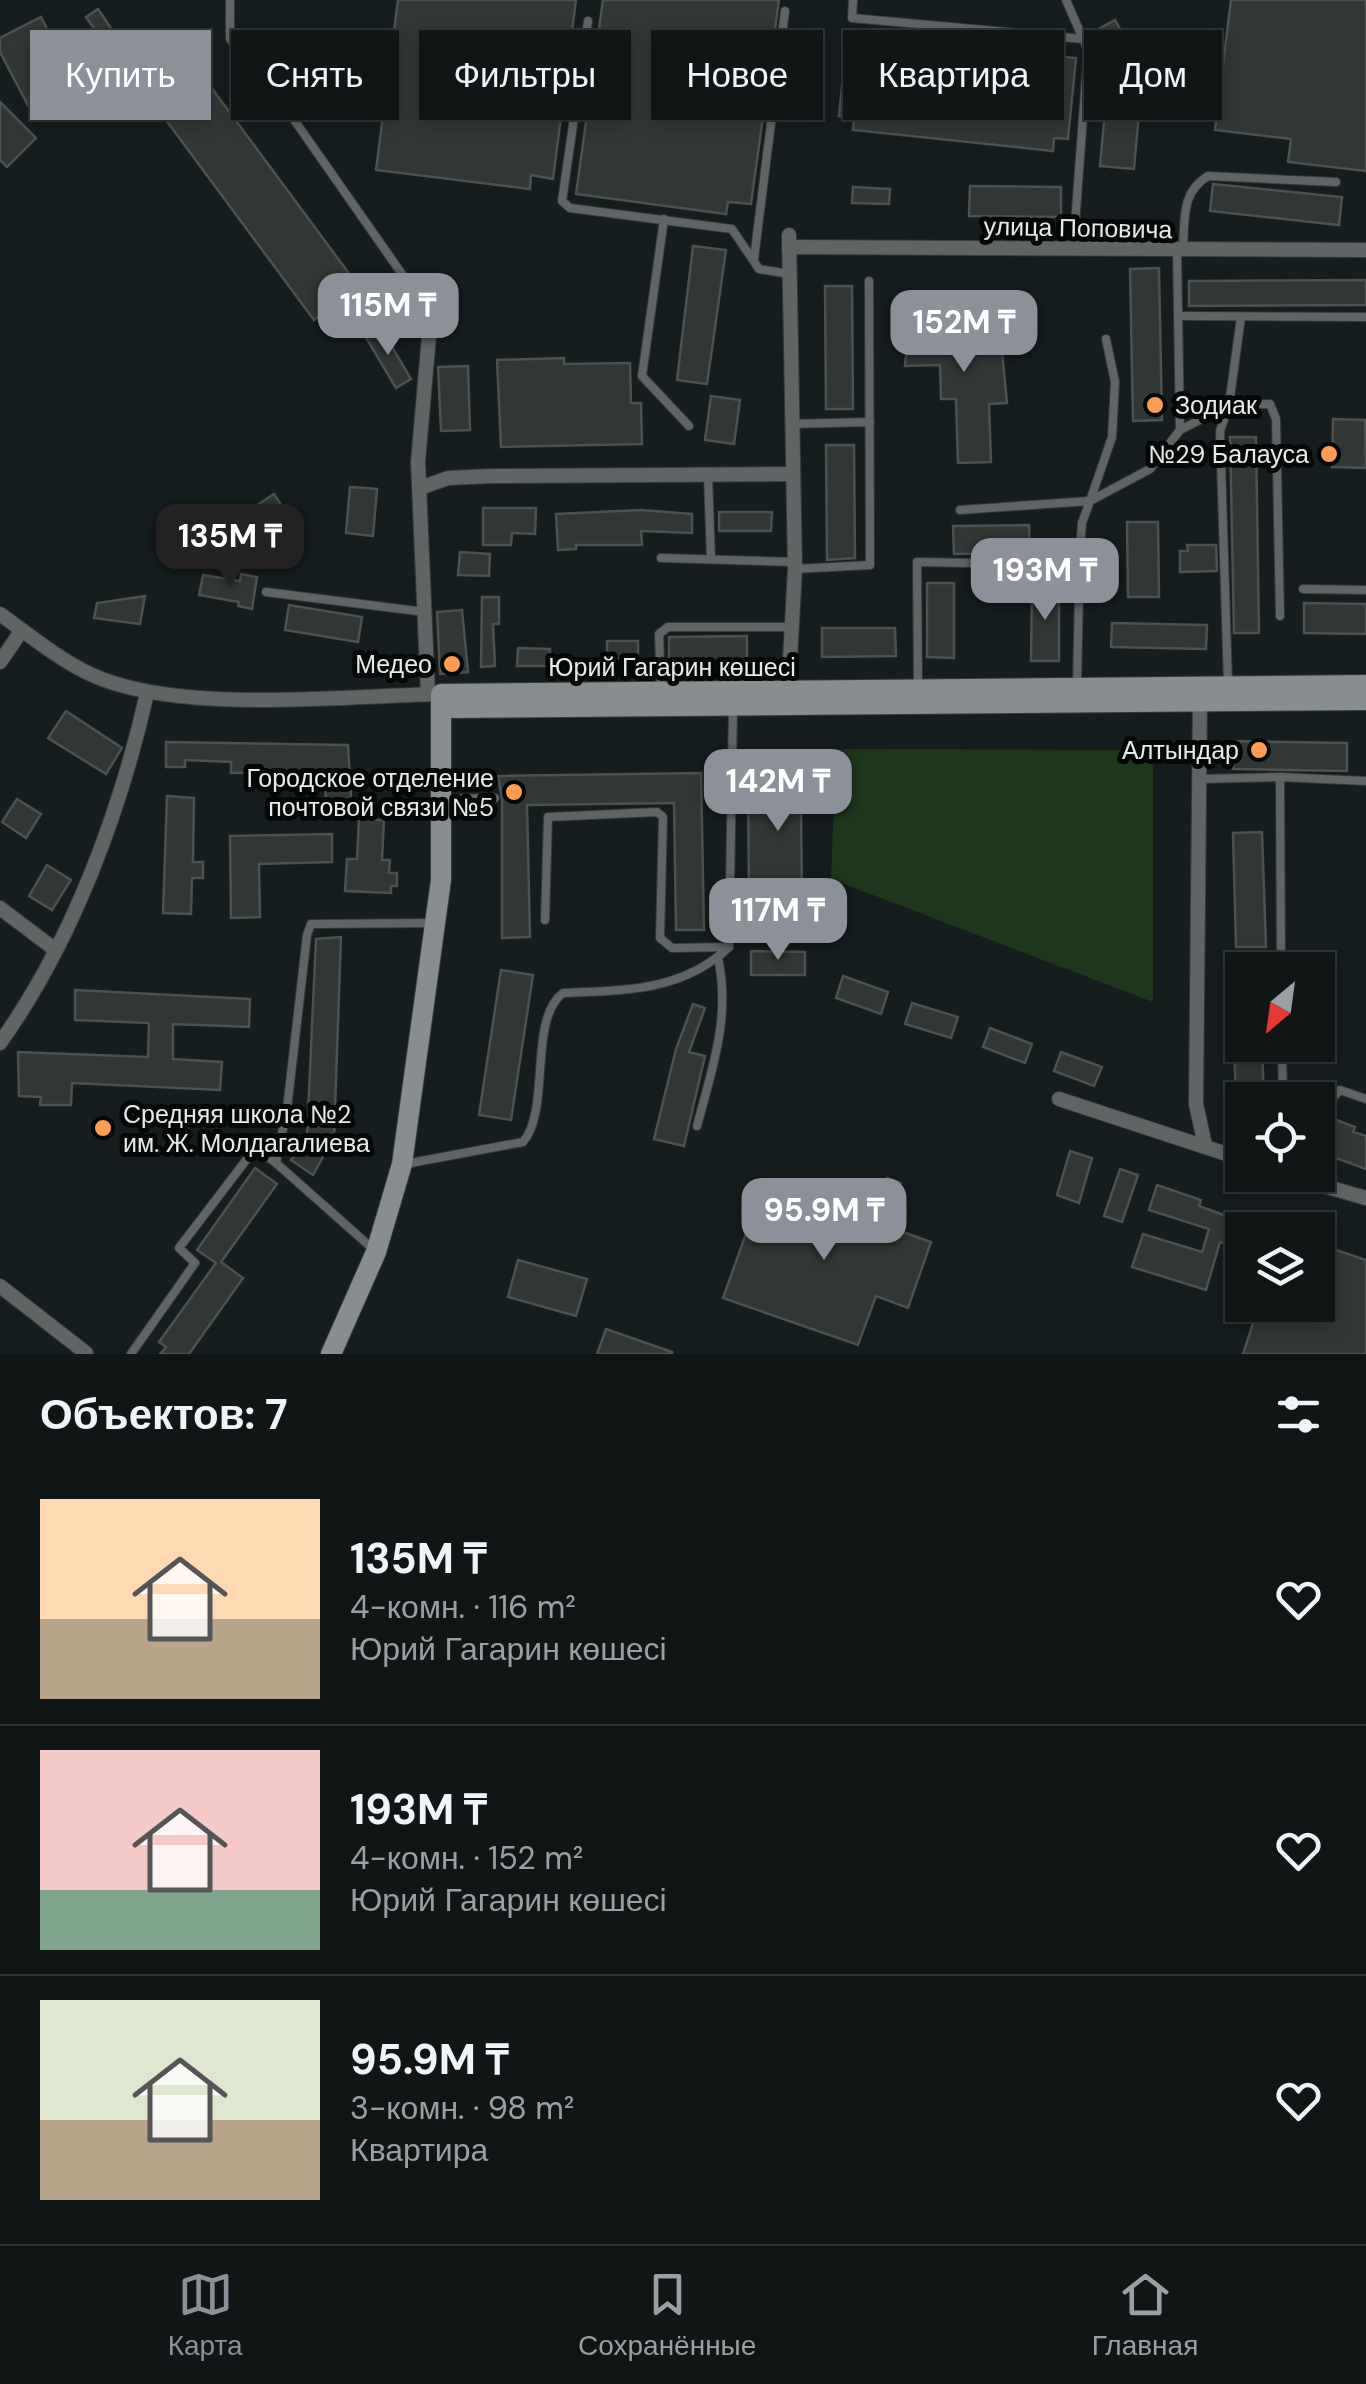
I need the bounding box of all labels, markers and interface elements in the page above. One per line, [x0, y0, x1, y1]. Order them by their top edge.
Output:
chip: Купить [30, 30, 211, 120]
chip: Снять [231, 30, 399, 120]
chip: Фильтры [419, 30, 631, 120]
chip: Новое [651, 30, 823, 120]
chip: Квартира [843, 30, 1064, 120]
chip: Дом [1084, 30, 1222, 120]
street label: улица Поповича [983, 210, 1173, 246]
pin: 115M ₸ [307, 273, 469, 358]
text: 115M ₸ [340, 284, 436, 326]
pin: 152M ₸ [883, 290, 1045, 375]
text: 152M ₸ [912, 301, 1016, 343]
place label: Зодиак [1175, 389, 1258, 422]
marker: Зодиак [1144, 394, 1166, 416]
place label: №29 Балауса [1149, 438, 1309, 471]
marker: №29 Балауса [1318, 443, 1340, 465]
pin: 135M ₸ [149, 504, 311, 589]
text: 135M ₸ [178, 515, 282, 557]
pin: 193M ₸ [964, 538, 1126, 623]
text: 193M ₸ [993, 549, 1097, 591]
place label: Медео [355, 648, 432, 681]
street label: Юрий Гагарин көшесі [548, 651, 796, 684]
marker: Медео [441, 653, 463, 675]
place label: Алтындар [1122, 734, 1239, 767]
marker: Алтындар [1248, 739, 1270, 761]
pin: 142M ₸ [697, 749, 859, 834]
text: 142M ₸ [726, 760, 830, 802]
place label: Городское отделение почтовой связи №5 [246, 762, 494, 824]
marker: Городское отделение почтовой связи №5 [503, 781, 525, 803]
pin: 117M ₸ [697, 878, 859, 963]
text: 117M ₸ [731, 889, 825, 931]
north arrow [1225, 952, 1335, 1062]
map controls [1225, 952, 1335, 1322]
button: locate [1225, 1082, 1335, 1192]
place label: Средняя школа №2 им. Ж. Молдагалиева [123, 1098, 370, 1160]
marker: Средняя школа №2 им. Ж. Молдагалиева [92, 1117, 114, 1139]
pin: 95.9M ₸ [732, 1178, 916, 1263]
text: 95.9M ₸ [764, 1189, 885, 1231]
button: layers [1225, 1212, 1335, 1322]
text: Объектов: 7 [40, 1387, 288, 1442]
icon: filters [1271, 1387, 1326, 1442]
text: 135M ₸ [350, 1531, 487, 1586]
icon: home [120, 1539, 240, 1659]
icon: heart [1271, 1572, 1326, 1627]
text: 4-комн. · 116 m² [350, 1586, 576, 1628]
text: Юрий Гагарин көшесі [350, 1628, 667, 1670]
text: 193M ₸ [350, 1782, 487, 1837]
icon: home [120, 1790, 240, 1910]
icon: heart [1271, 1823, 1326, 1878]
text: 4-комн. · 152 m² [350, 1837, 583, 1879]
text: Юрий Гагарин көшесі [350, 1879, 667, 1921]
text: 95.9M ₸ [350, 2032, 509, 2087]
icon: home [120, 2040, 240, 2160]
icon: heart [1271, 2073, 1326, 2128]
text: 3-комн. · 98 m² [350, 2087, 574, 2129]
text: Квартира [350, 2129, 488, 2171]
tab: Карта [168, 2267, 243, 2364]
tab: Сохранённые [578, 2267, 756, 2364]
tab: Главная [1092, 2267, 1198, 2364]

